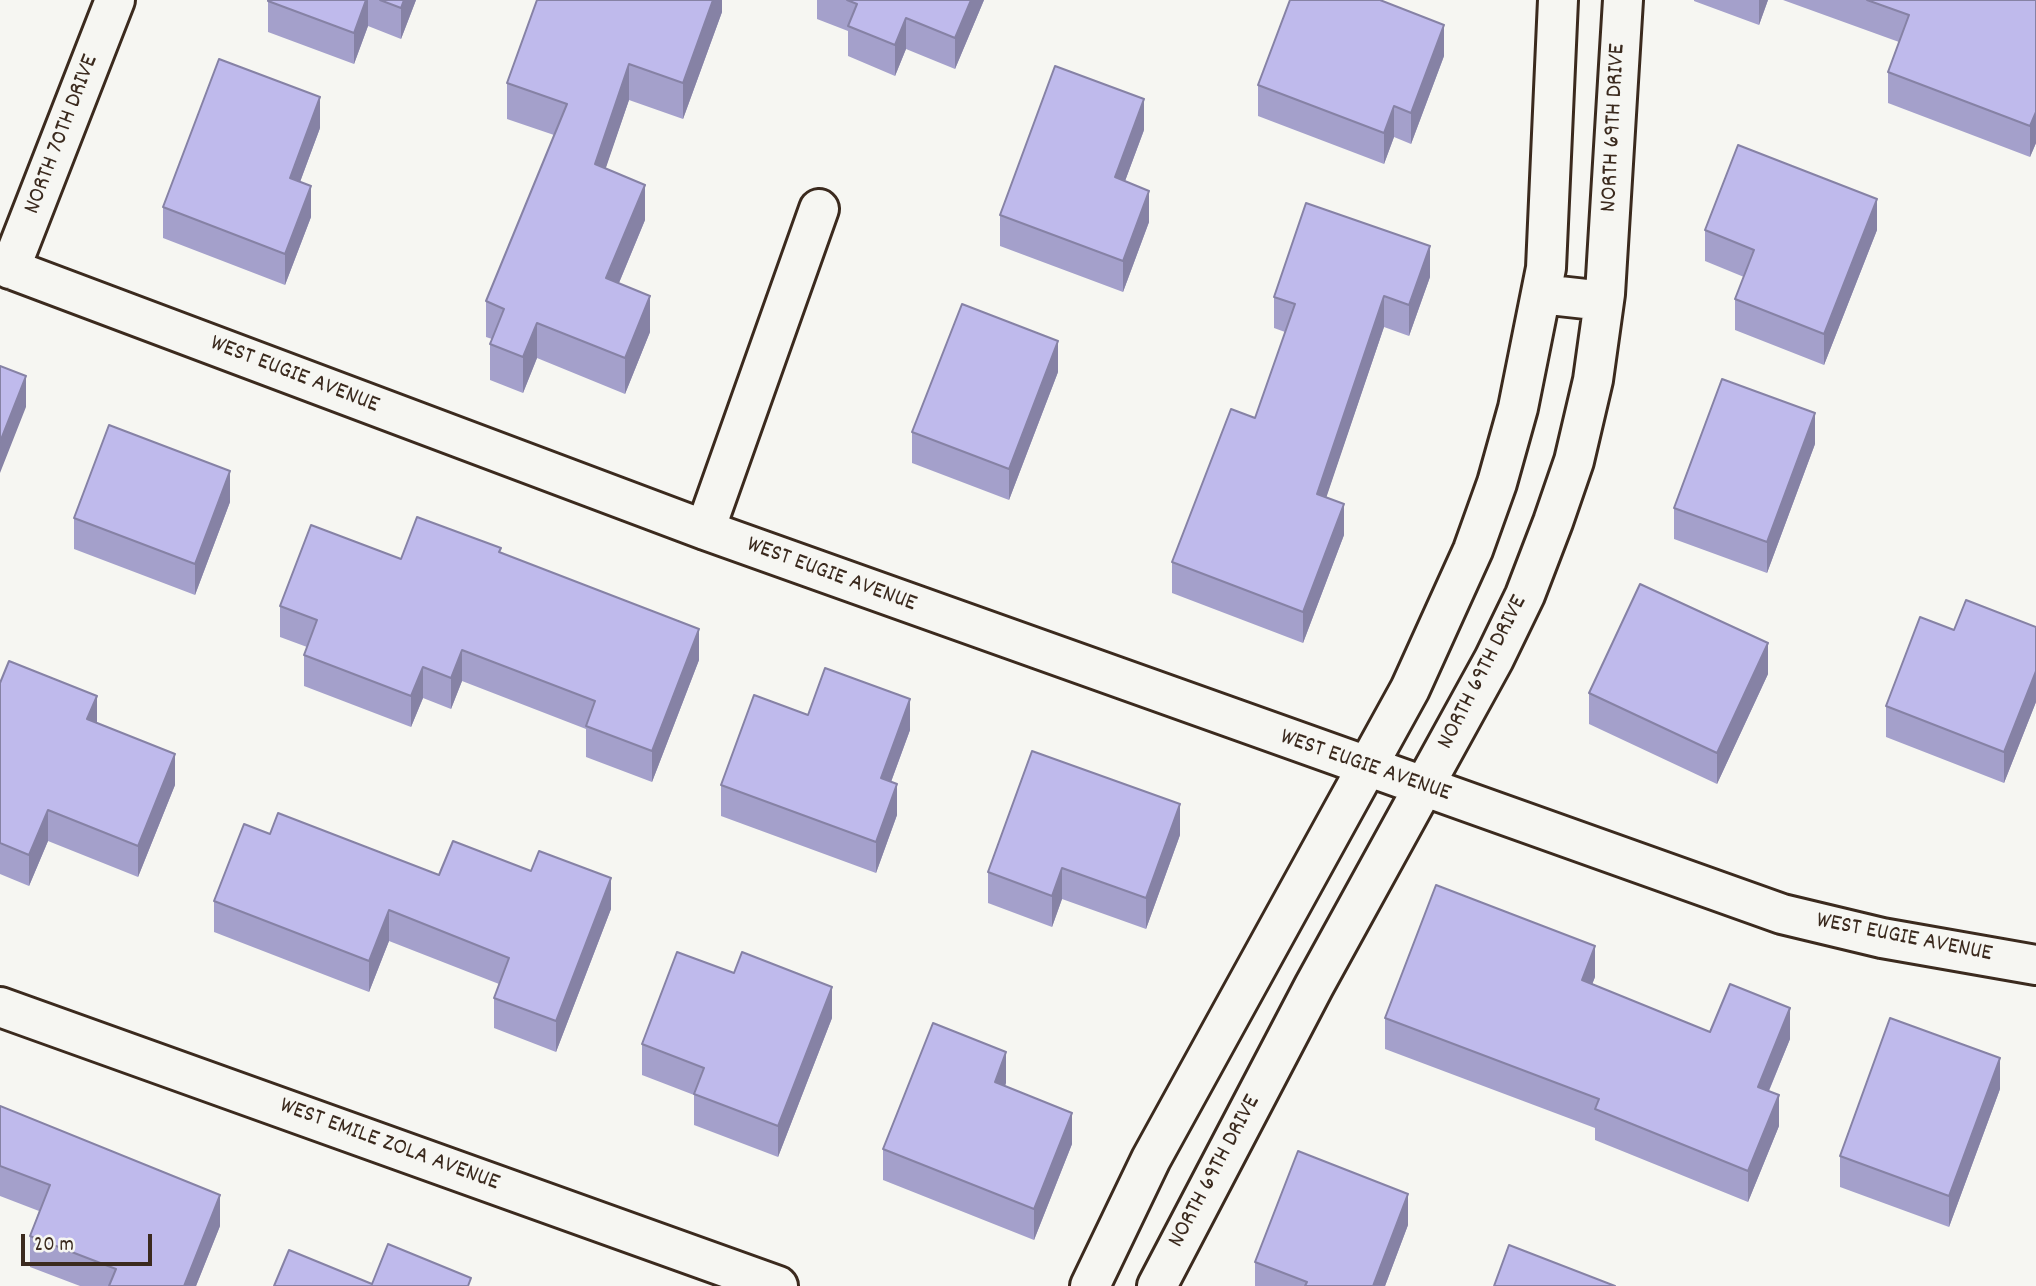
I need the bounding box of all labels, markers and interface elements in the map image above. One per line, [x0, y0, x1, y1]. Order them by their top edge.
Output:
street label: NORTH 69TH DRIVE [1596, 43, 1634, 213]
street label: NORTH 70TH DRIVE [19, 51, 107, 219]
street label: WEST EUGIE AVENUE [205, 331, 383, 421]
street label: WEST EUGIE AVENUE [742, 532, 920, 620]
street label: NORTH 69TH DRIVE [1433, 591, 1535, 755]
street label: WEST EUGIE AVENUE [1276, 724, 1454, 810]
street label: WEST EUGIE AVENUE [1814, 908, 1994, 970]
street label: NORTH 69TH DRIVE [1164, 1091, 1268, 1253]
street label: WEST EMILE ZOLA AVENUE [275, 1093, 503, 1199]
scale bar [24, 1220, 156, 1264]
text: 20 m [34, 1231, 74, 1261]

